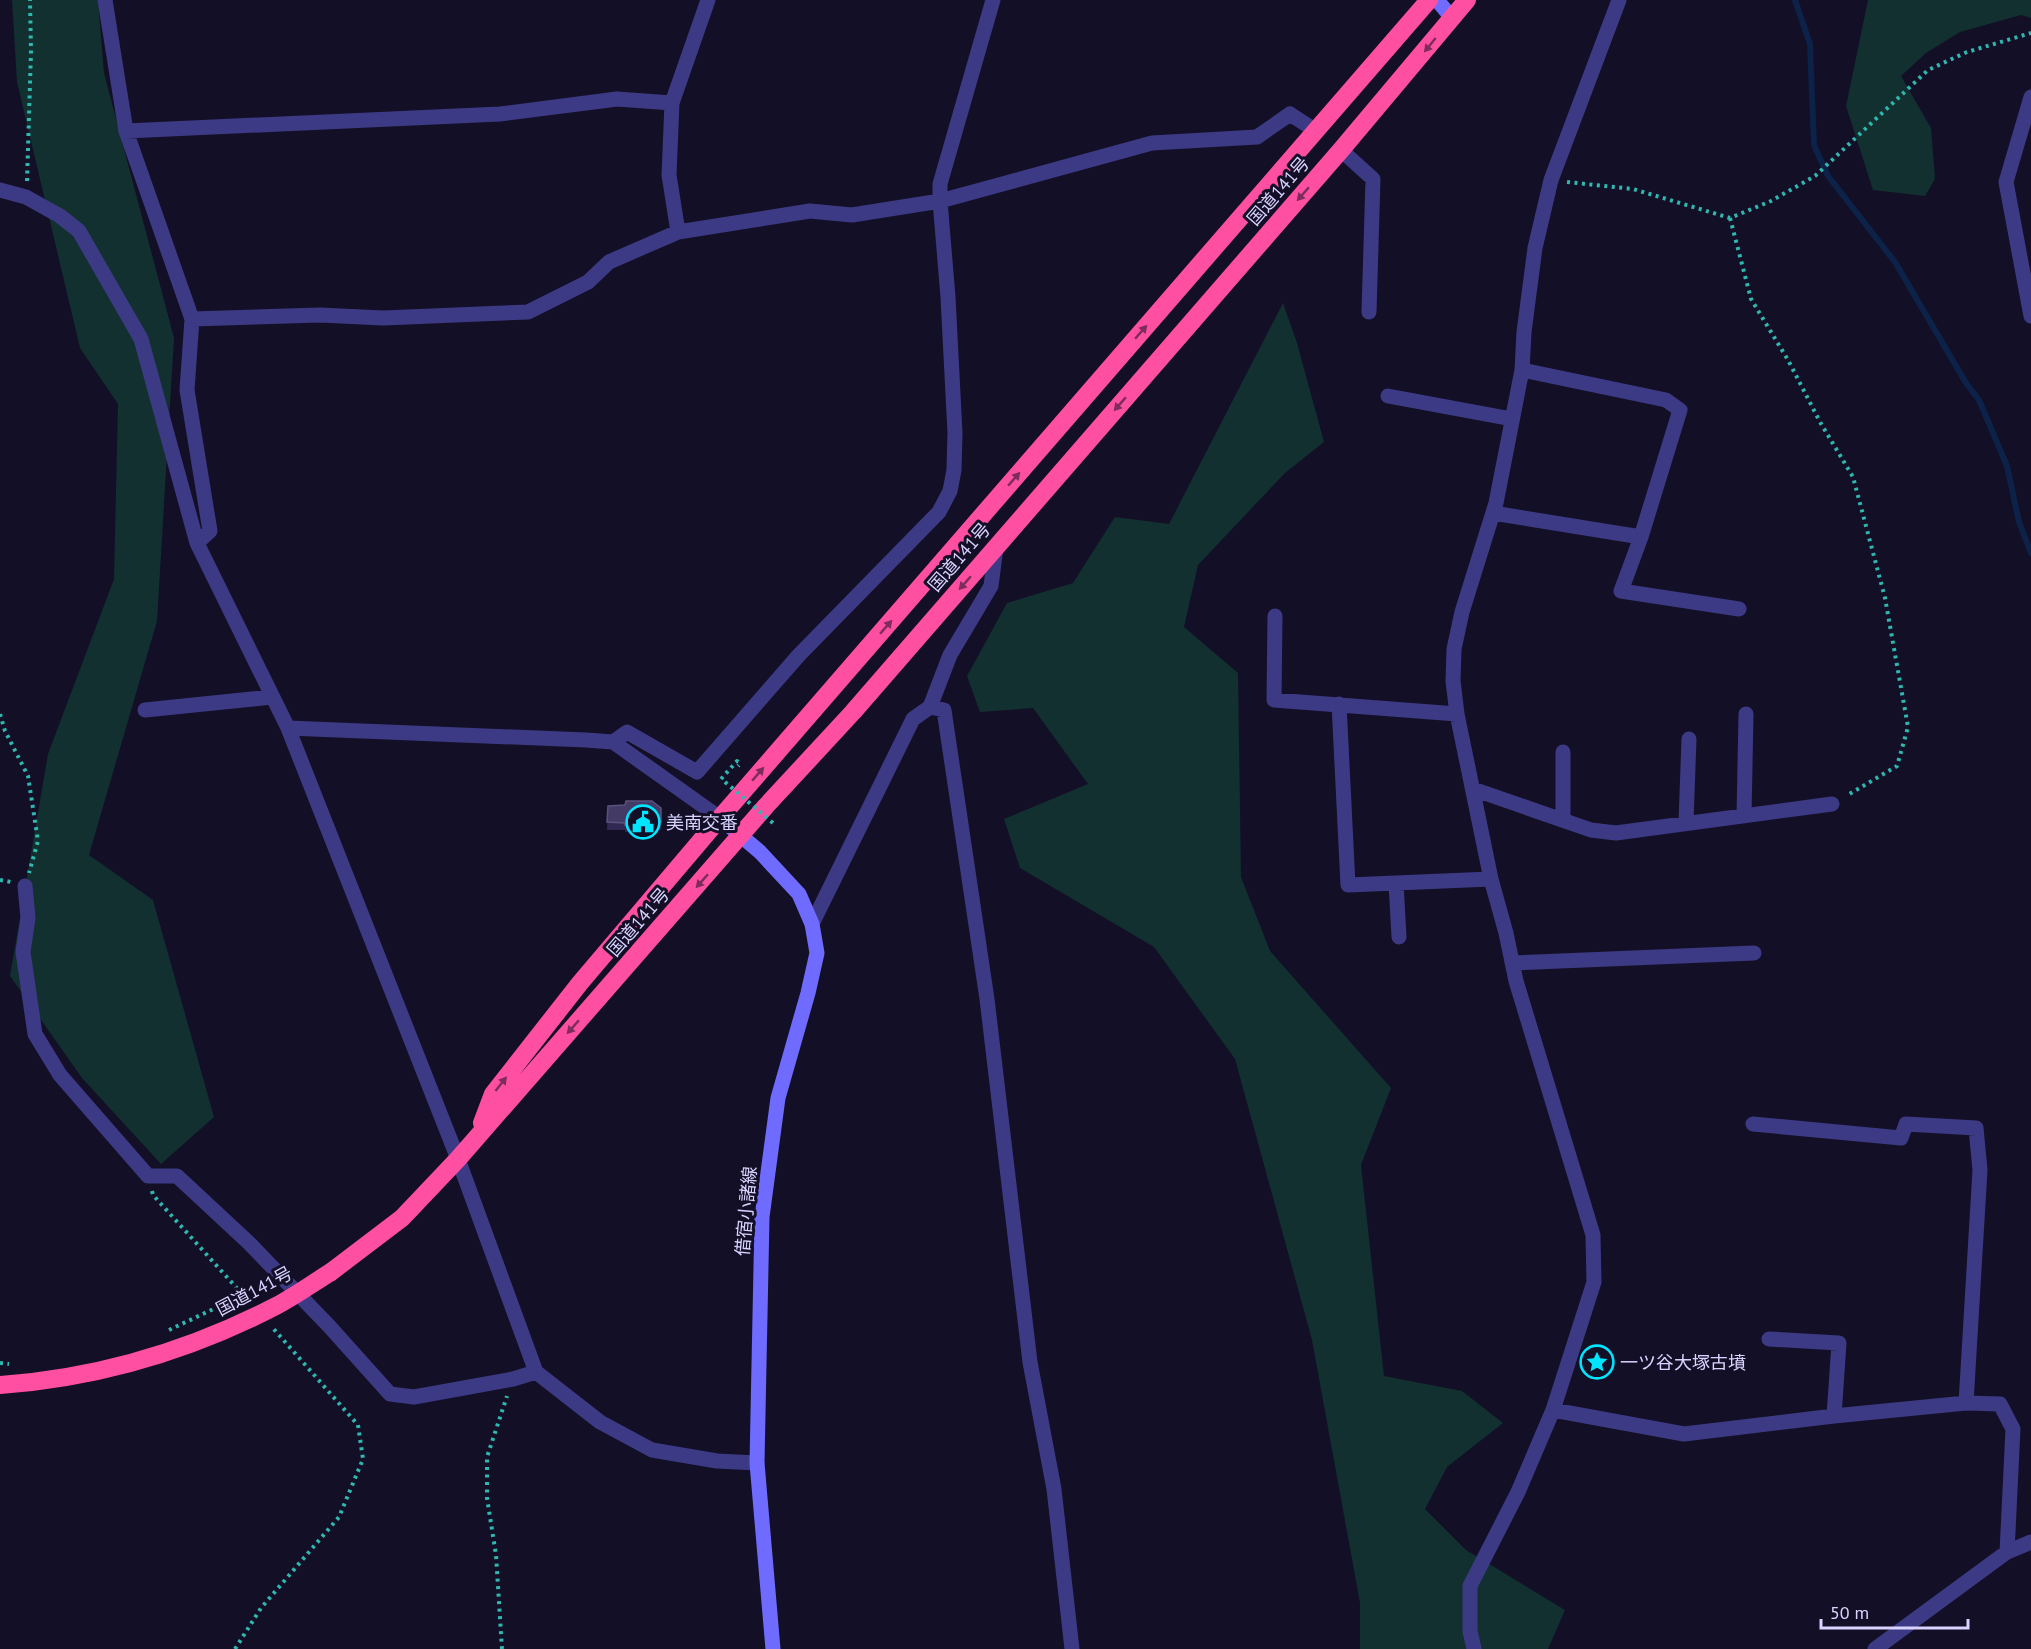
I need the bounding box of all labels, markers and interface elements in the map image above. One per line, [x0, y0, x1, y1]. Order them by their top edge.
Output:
one-way arrow [1423, 37, 1436, 53]
street label: 国道141号 [1242, 152, 1314, 230]
one-way arrow [1297, 186, 1310, 201]
one-way arrow [1134, 325, 1147, 340]
one-way arrow [1114, 396, 1127, 411]
one-way arrow [1007, 471, 1020, 487]
street label: 国道141号 [923, 518, 995, 596]
one-way arrow [959, 575, 972, 590]
one-way arrow [879, 619, 893, 634]
one-way arrow [751, 767, 764, 782]
public building icon: 美南交番 [625, 804, 661, 840]
place label: 美南交番 [666, 811, 738, 834]
one-way arrow [696, 873, 709, 888]
street label: 国道141号 [602, 883, 674, 961]
one-way arrow [567, 1019, 580, 1034]
one-way arrow [495, 1076, 507, 1091]
street label: 借宿小諸線 [731, 1165, 761, 1257]
street label: 国道141号 [212, 1261, 296, 1321]
place icon: 一ツ谷大塚古墳 [1579, 1344, 1615, 1380]
place label: 一ツ谷大塚古墳 [1620, 1351, 1746, 1374]
scale bar [1821, 1592, 1968, 1630]
text: 50 m [1830, 1601, 1869, 1624]

